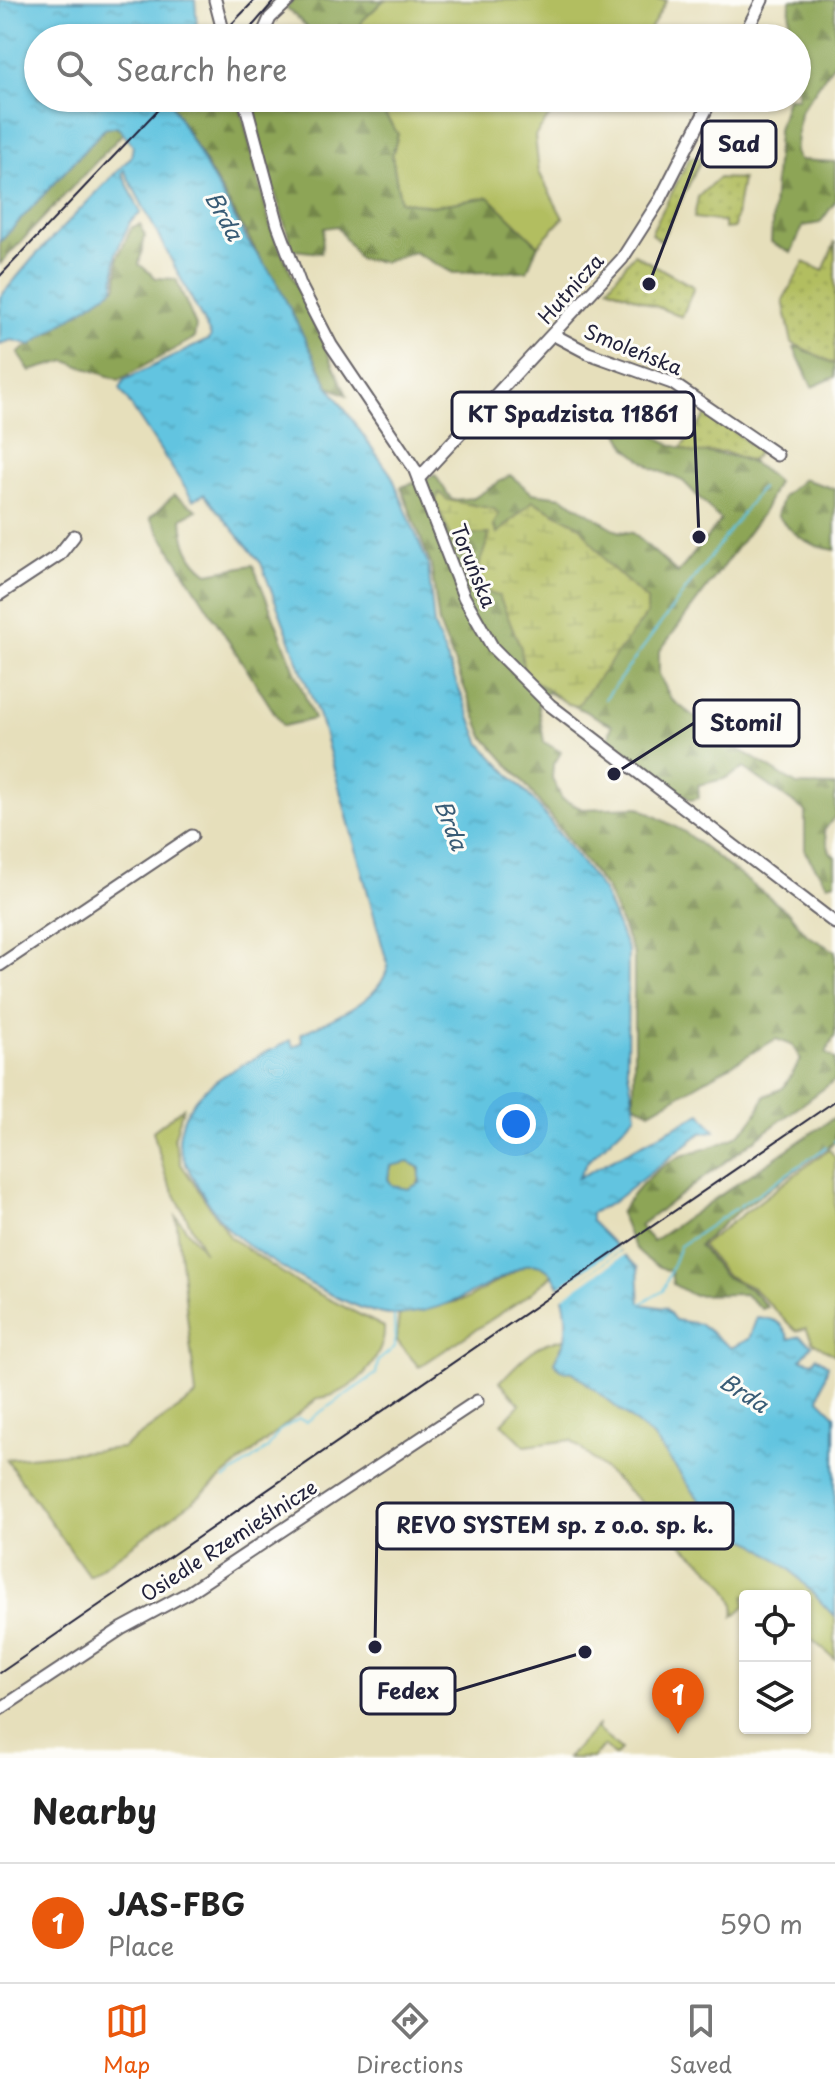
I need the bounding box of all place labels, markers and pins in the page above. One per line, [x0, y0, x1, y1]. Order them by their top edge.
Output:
callout: Sad [702, 121, 776, 167]
callout: KT Spadzista 11861 [452, 392, 694, 438]
callout: Stomil [694, 700, 799, 746]
callout: REVO SYSTEM sp. z o.o. sp. k. [377, 1503, 733, 1549]
callout: Fedex [361, 1668, 455, 1714]
pin: 1 [652, 1668, 704, 1734]

